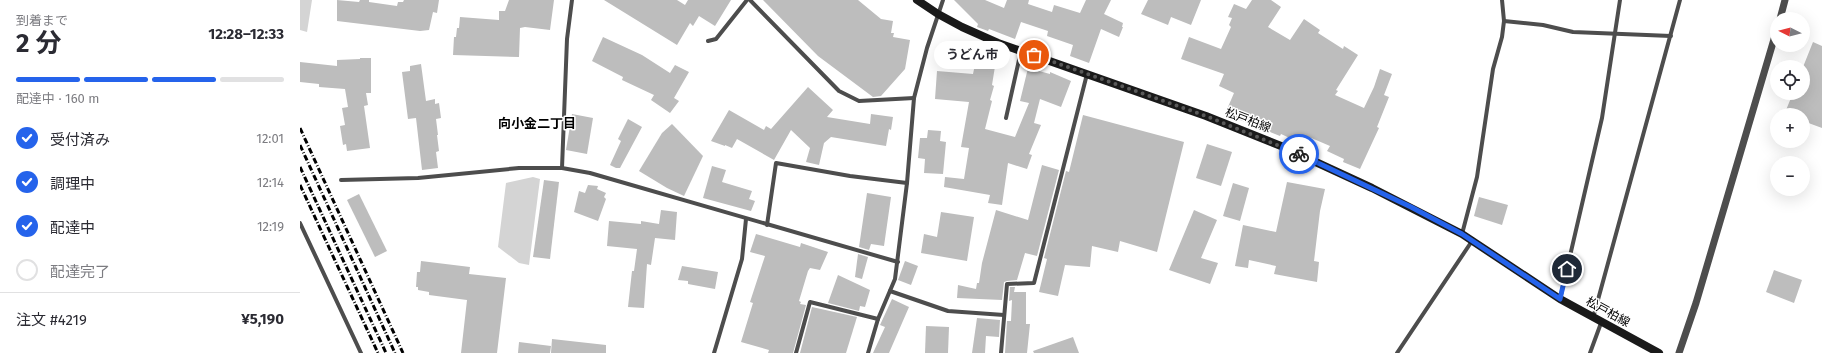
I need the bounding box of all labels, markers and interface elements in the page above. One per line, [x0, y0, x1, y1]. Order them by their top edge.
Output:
north arrow [1770, 12, 1810, 52]
map controls [1770, 12, 1810, 196]
text: 到着まで [16, 13, 68, 28]
text: 12:28–12:33 [208, 25, 284, 43]
text: 2 分 [16, 28, 62, 59]
pin [1017, 38, 1051, 72]
callout: うどん市 [934, 41, 1010, 69]
icon: bag [1023, 44, 1045, 66]
text: うどん市 [946, 47, 998, 62]
button: locate [1770, 60, 1810, 100]
text: 配達中 · 160 m [16, 91, 99, 106]
street label: 松戸柏線 [1223, 105, 1273, 135]
button: + [1770, 108, 1810, 148]
district label: 向小金二丁目 [498, 116, 576, 131]
icon: check [16, 127, 38, 149]
text: 受付済み [50, 131, 110, 149]
text: 12:01 [256, 131, 284, 146]
courier [1279, 134, 1319, 174]
icon: bike [1288, 143, 1310, 165]
button: − [1770, 156, 1810, 196]
icon: check [16, 171, 38, 193]
text: 調理中 [50, 175, 95, 193]
text: 12:14 [257, 175, 284, 190]
icon: check [16, 215, 38, 237]
text: 配達中 [50, 219, 95, 237]
text: 12:19 [257, 219, 284, 234]
pin [1550, 252, 1584, 286]
icon: home [1556, 258, 1578, 280]
text: 配達完了 [50, 263, 110, 281]
street label: 松戸柏線 [1584, 294, 1632, 330]
text: ¥5,190 [241, 310, 284, 328]
text: 注文 #4219 [16, 311, 87, 329]

